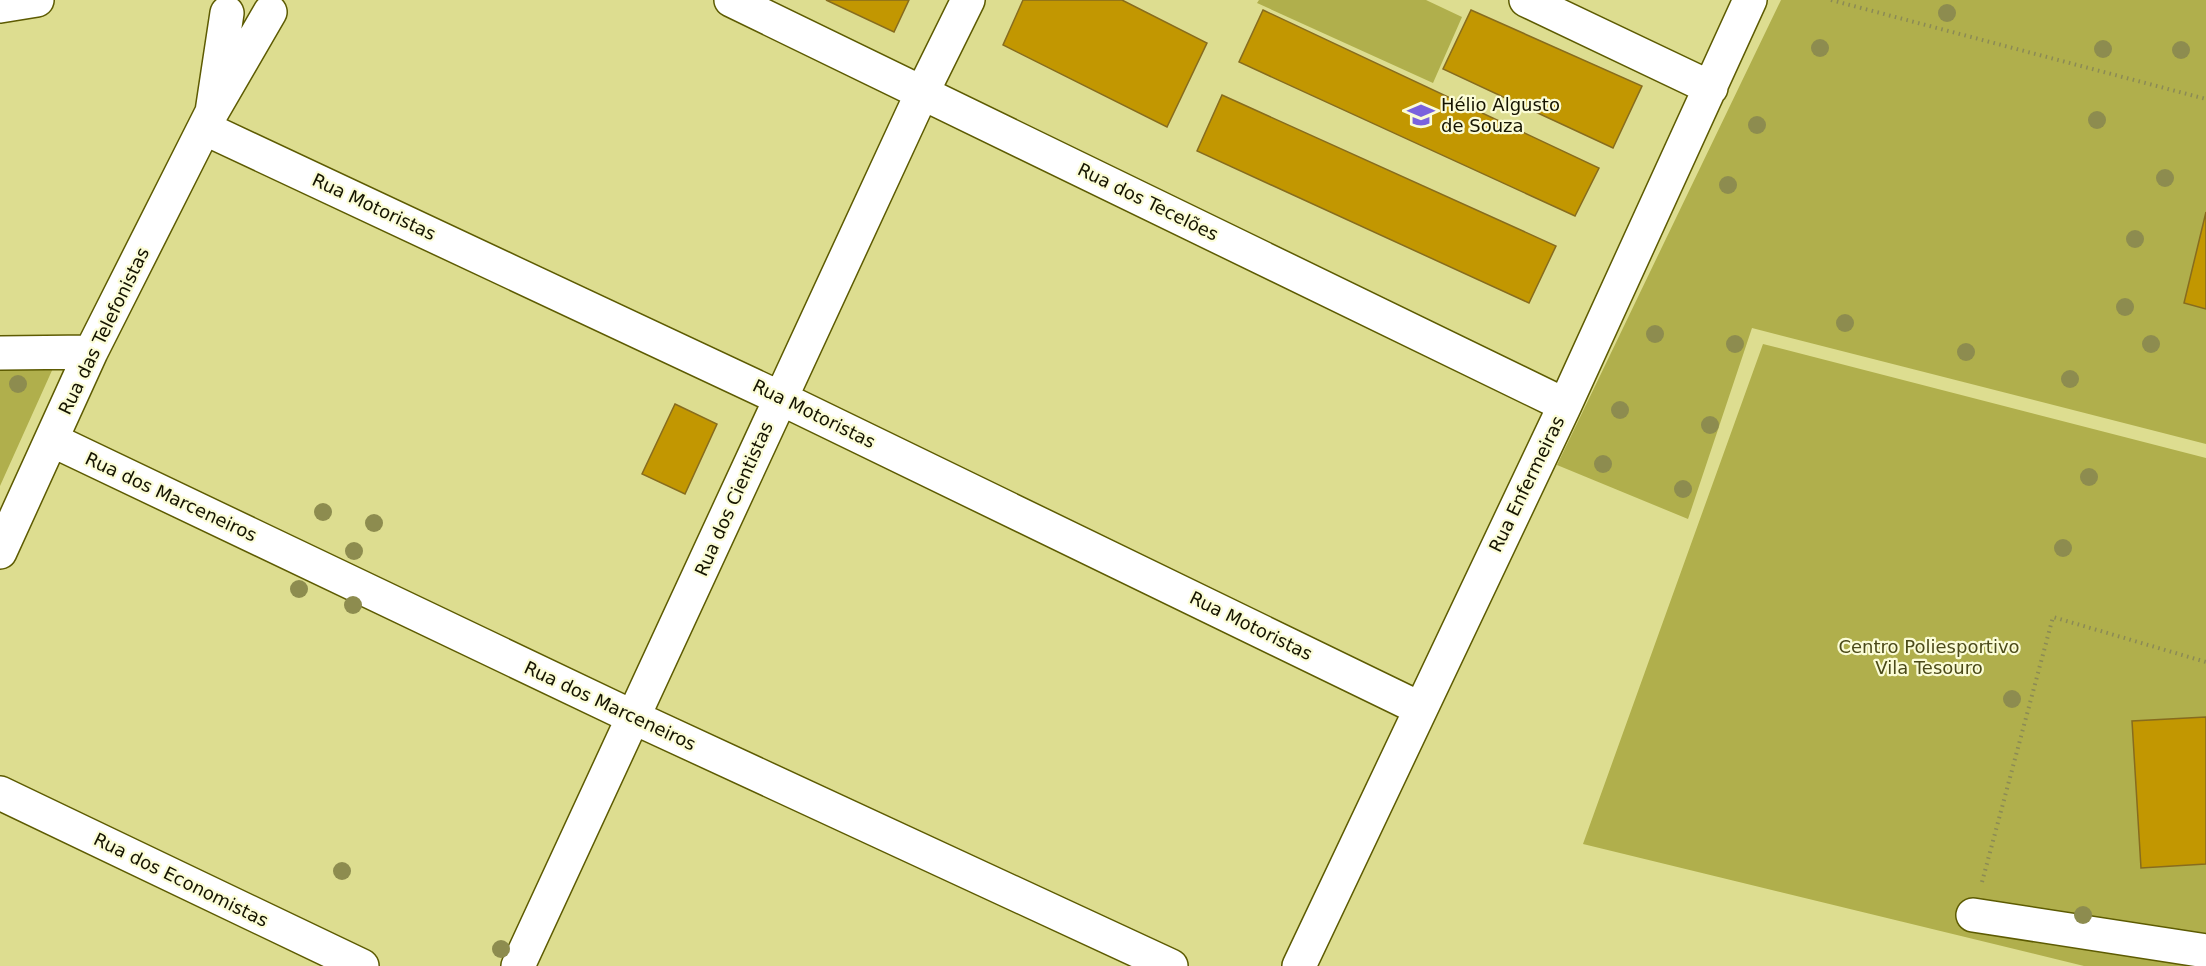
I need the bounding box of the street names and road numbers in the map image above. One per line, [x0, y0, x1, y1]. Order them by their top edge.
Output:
street label: Rua dos Tecelões [1074, 158, 1222, 245]
street label: Rua Motoristas [309, 169, 439, 244]
street label: Rua das Telefonistas [54, 244, 153, 418]
street label: Rua Motoristas [750, 375, 879, 452]
street label: Rua Enfermeiras [1485, 412, 1569, 555]
street label: Rua dos Cientistas [690, 419, 777, 579]
street label: Rua dos Marceneiros [82, 448, 260, 546]
street label: Rua Motoristas [1187, 587, 1316, 664]
street label: Rua dos Marceneiros [521, 657, 699, 755]
street label: Rua dos Economistas [91, 828, 272, 931]

